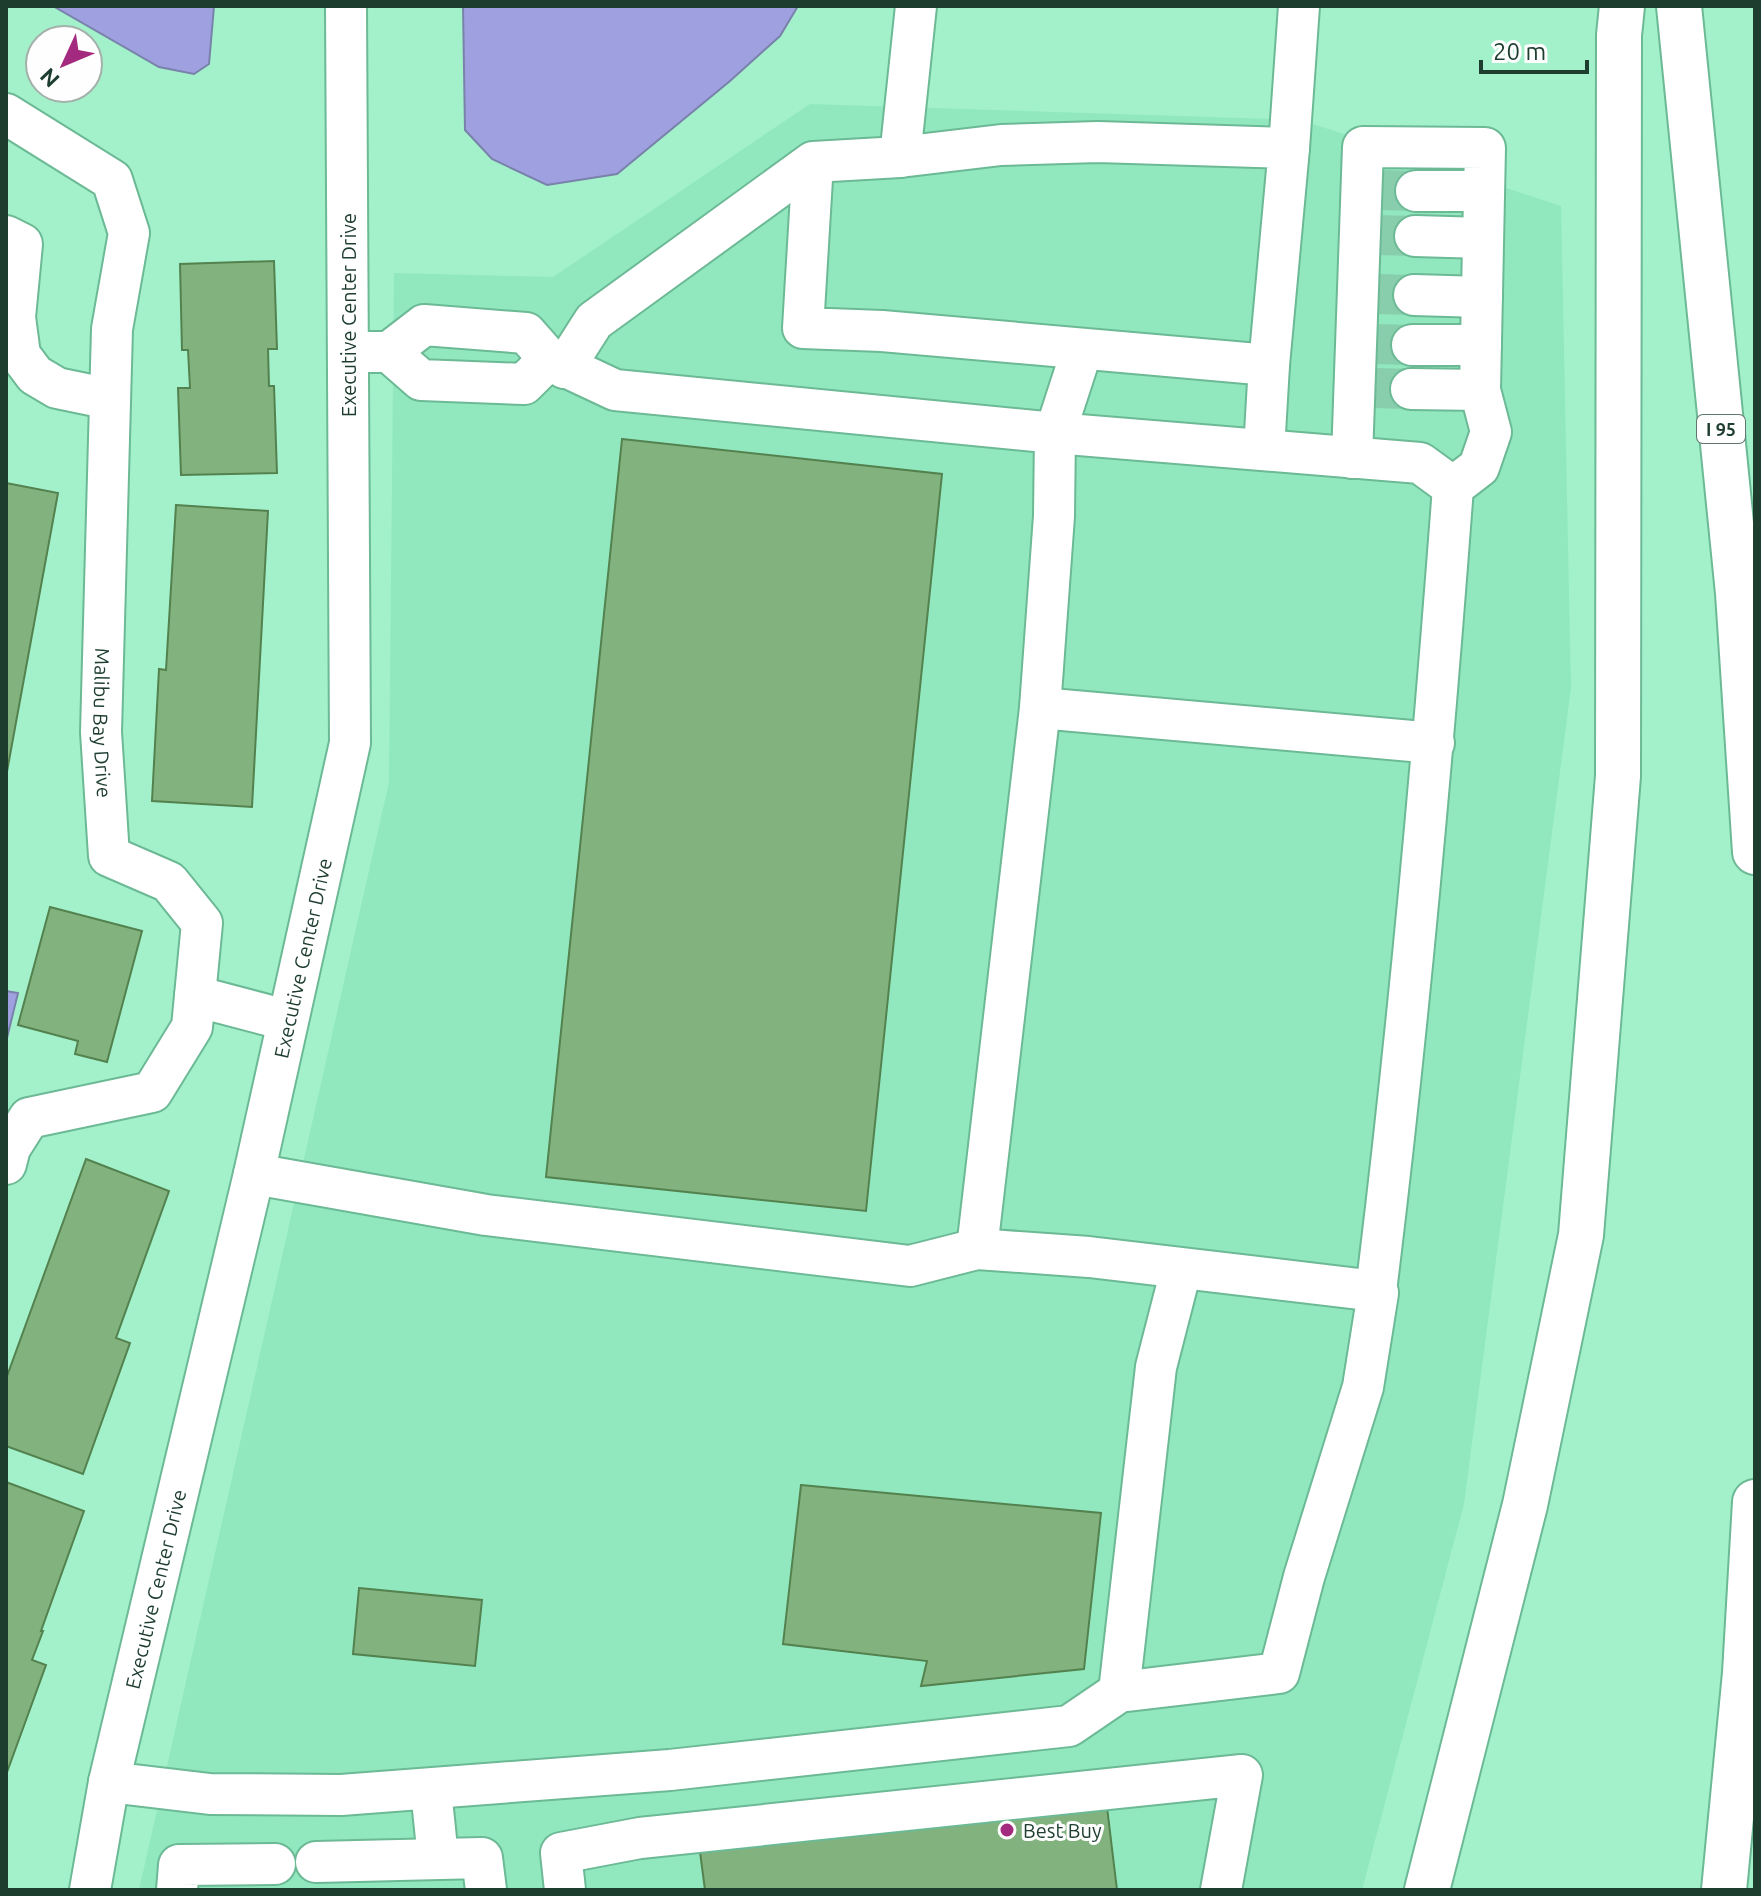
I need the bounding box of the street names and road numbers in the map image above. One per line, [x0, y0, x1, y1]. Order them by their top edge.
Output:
street label: Executive Center Drive [337, 213, 360, 417]
road number: I 95 [1697, 415, 1745, 443]
street label: Malibu Bay Drive [89, 648, 117, 798]
street label: Executive Center Drive [269, 856, 336, 1060]
street label: Executive Center Drive [120, 1487, 190, 1691]

